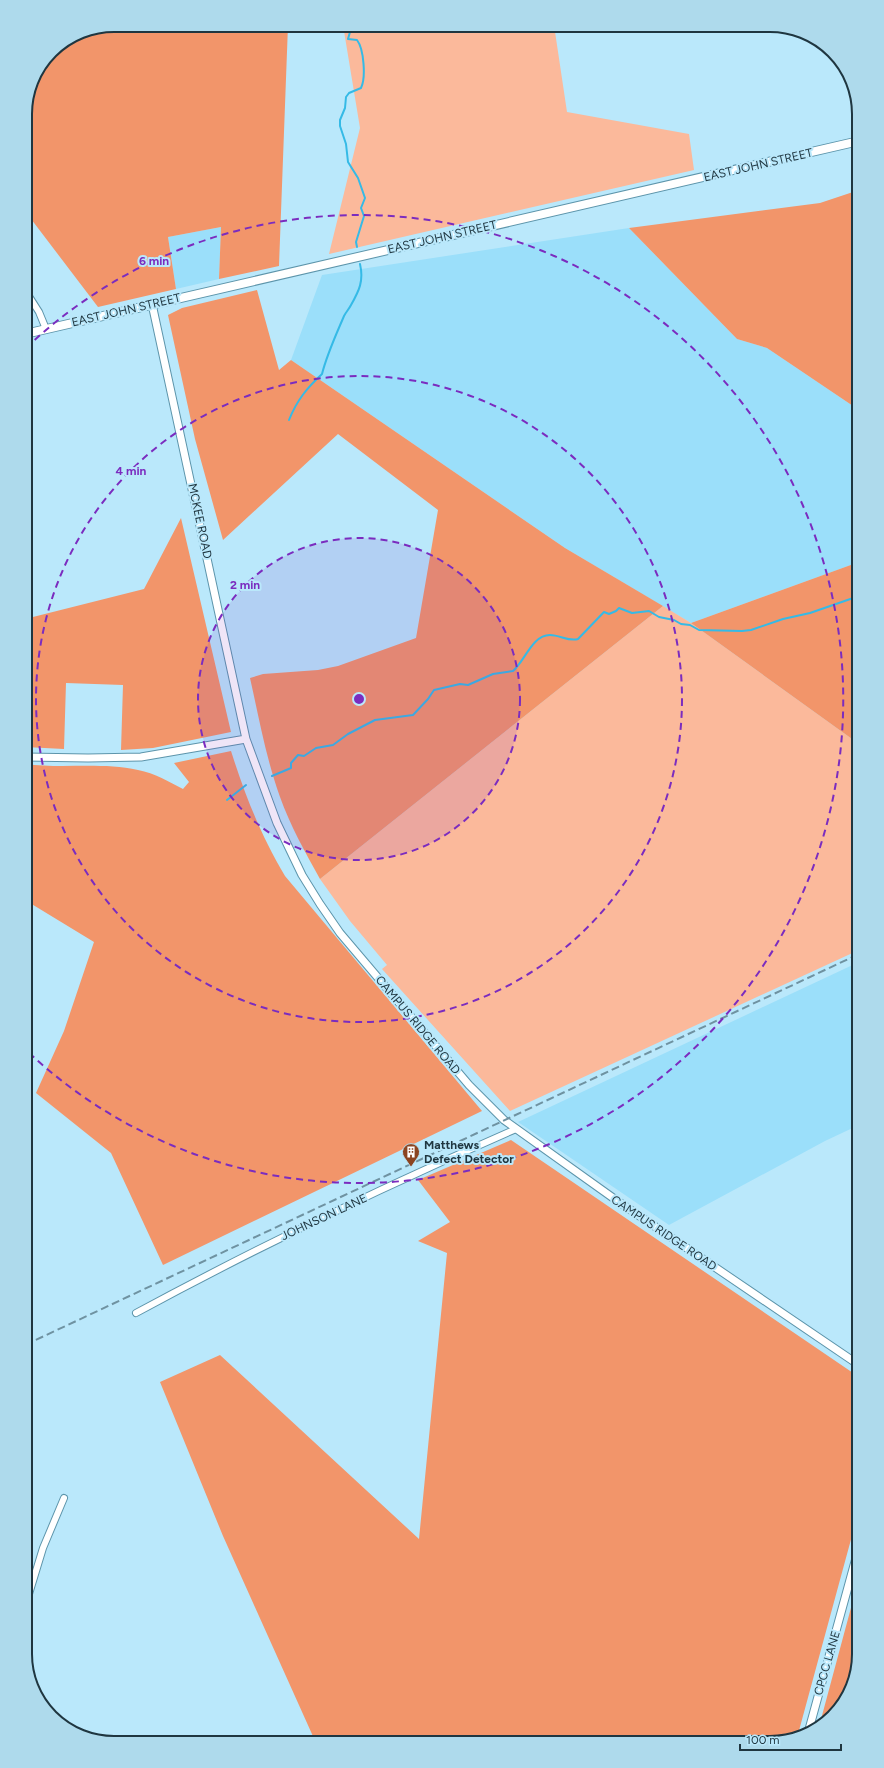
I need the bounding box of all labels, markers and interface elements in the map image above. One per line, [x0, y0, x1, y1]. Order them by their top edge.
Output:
street label: EAST JOHN STREET [702, 146, 814, 184]
street label: EAST JOHN STREET [386, 218, 498, 256]
text: 6 min [139, 254, 169, 268]
street label: EAST JOHN STREET [70, 291, 182, 329]
text: 4 min [116, 464, 147, 478]
street label: MCKEE ROAD [185, 482, 215, 560]
text: 2 min [230, 578, 260, 592]
centre of rings [352, 692, 366, 706]
street label: CAMPUS RIDGE ROAD [373, 973, 463, 1077]
place label: Matthews Defect Detector [424, 1138, 514, 1166]
building icon: Matthews Defect Detector [401, 1142, 421, 1167]
street label: JOHNSON LANE [279, 1191, 369, 1243]
street label: CAMPUS RIDGE ROAD [609, 1192, 719, 1274]
street label: CPCC LANE [811, 1629, 843, 1697]
scale bar [740, 1726, 841, 1752]
text: 100 m [746, 1733, 780, 1747]

